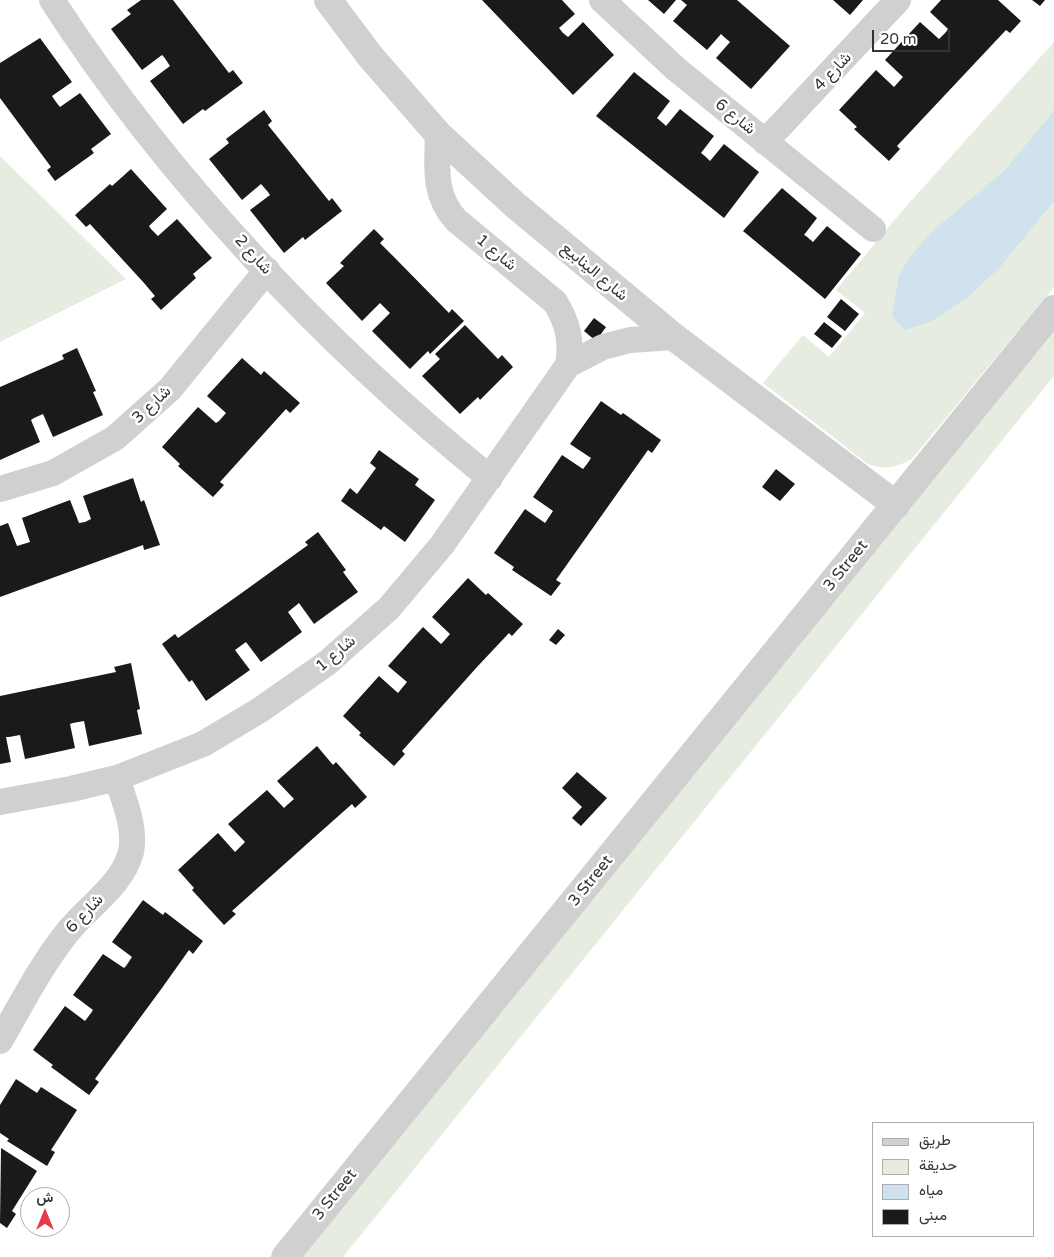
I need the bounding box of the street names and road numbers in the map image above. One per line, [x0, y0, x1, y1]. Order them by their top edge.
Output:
street label: شارع 4 [810, 49, 856, 95]
street label: شارع 6 [711, 95, 759, 139]
street label: شارع 2 [230, 231, 276, 279]
street label: شارع 1 [472, 231, 520, 275]
street label: شارع الينابيع [557, 239, 631, 305]
street label: شارع 3 [128, 382, 176, 428]
street label: 3 Street [820, 537, 872, 595]
street label: شارع 1 [312, 632, 360, 676]
street label: 3 Street [565, 852, 617, 910]
street label: شارع 6 [62, 890, 108, 938]
street label: 3 Street [309, 1166, 361, 1224]

